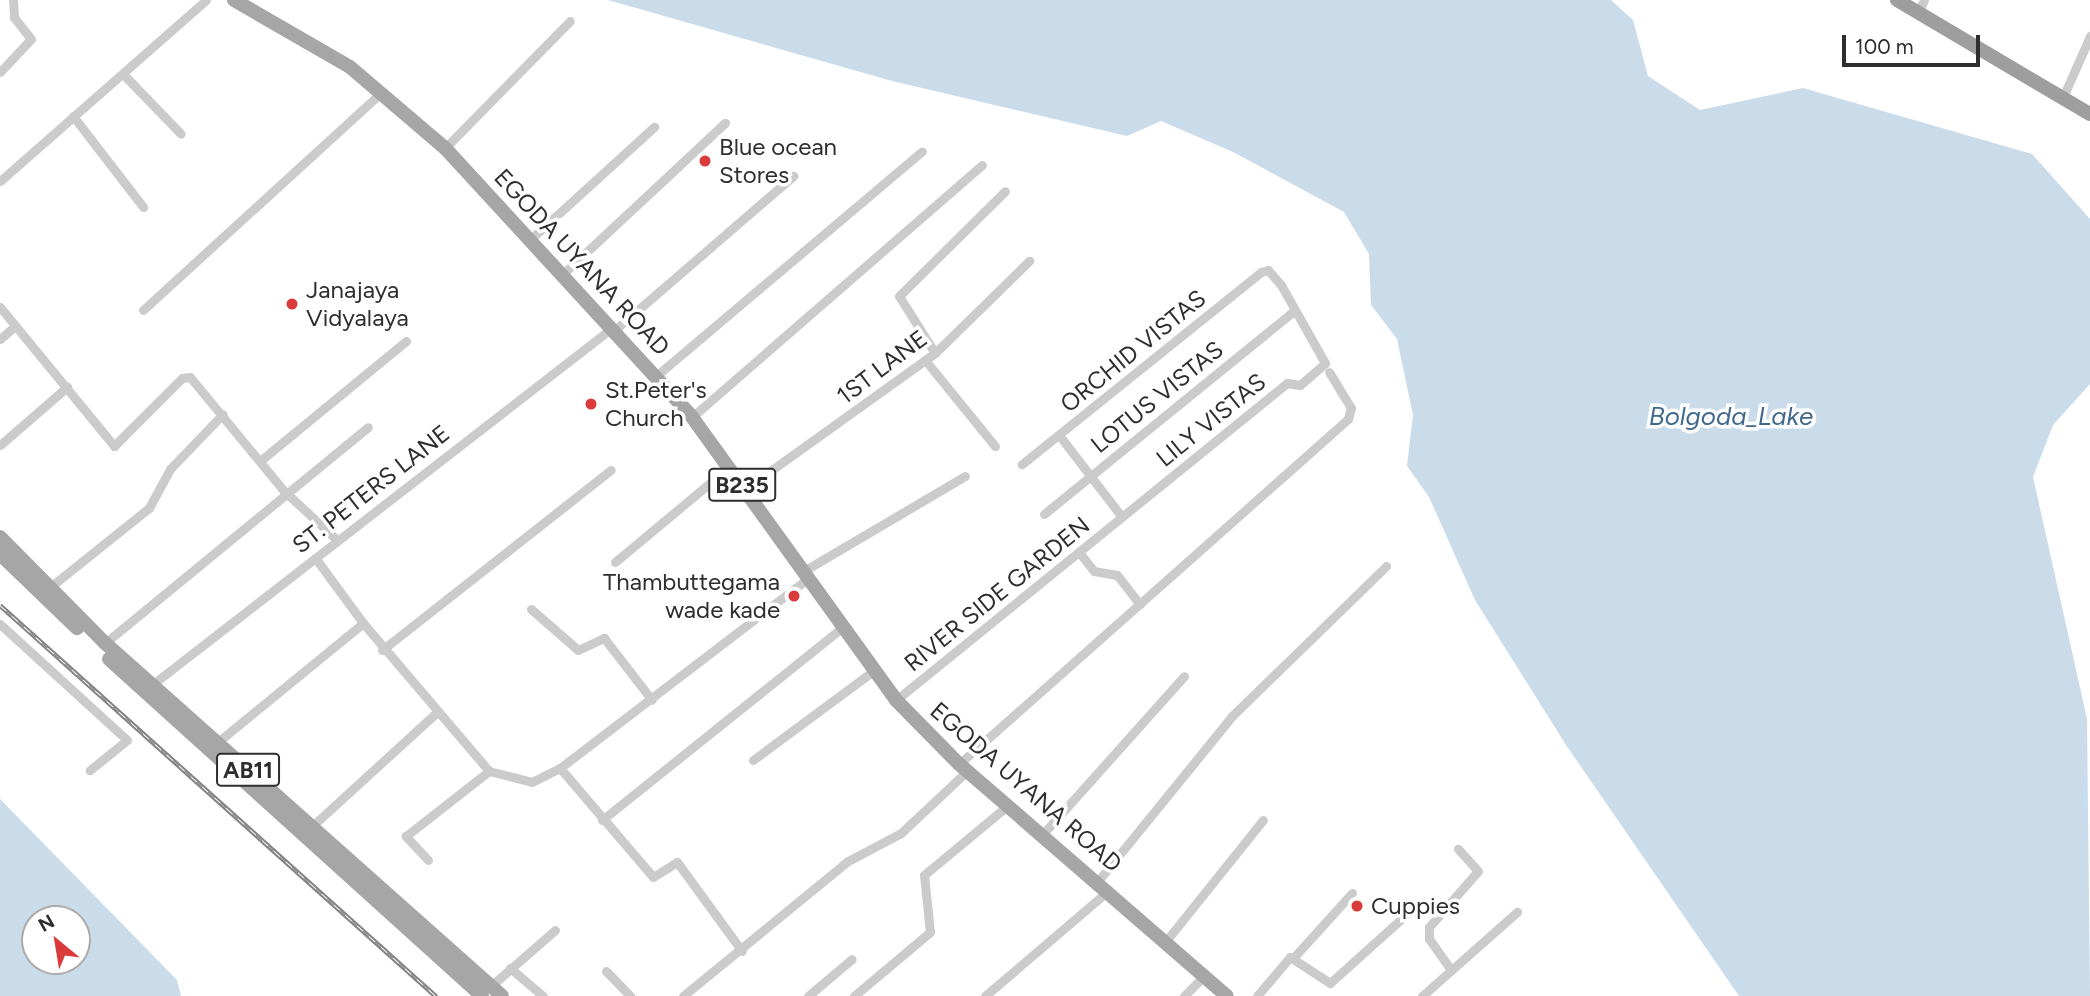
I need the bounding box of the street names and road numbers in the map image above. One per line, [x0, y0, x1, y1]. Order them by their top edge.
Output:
street label: EGODA UYANA ROAD [488, 163, 676, 361]
street label: ORCHID VISTAS [1055, 284, 1211, 418]
street label: 1ST LANE [831, 324, 933, 410]
street label: LOTUS VISTAS [1085, 335, 1229, 459]
street label: LILY VISTAS [1151, 367, 1271, 473]
street label: ST. PETERS LANE [287, 419, 455, 559]
road number: B235 [707, 466, 777, 505]
street label: RIVER SIDE GARDEN [899, 510, 1095, 678]
street label: EGODA UYANA ROAD [924, 696, 1128, 878]
road number: AB11 [215, 750, 281, 790]

